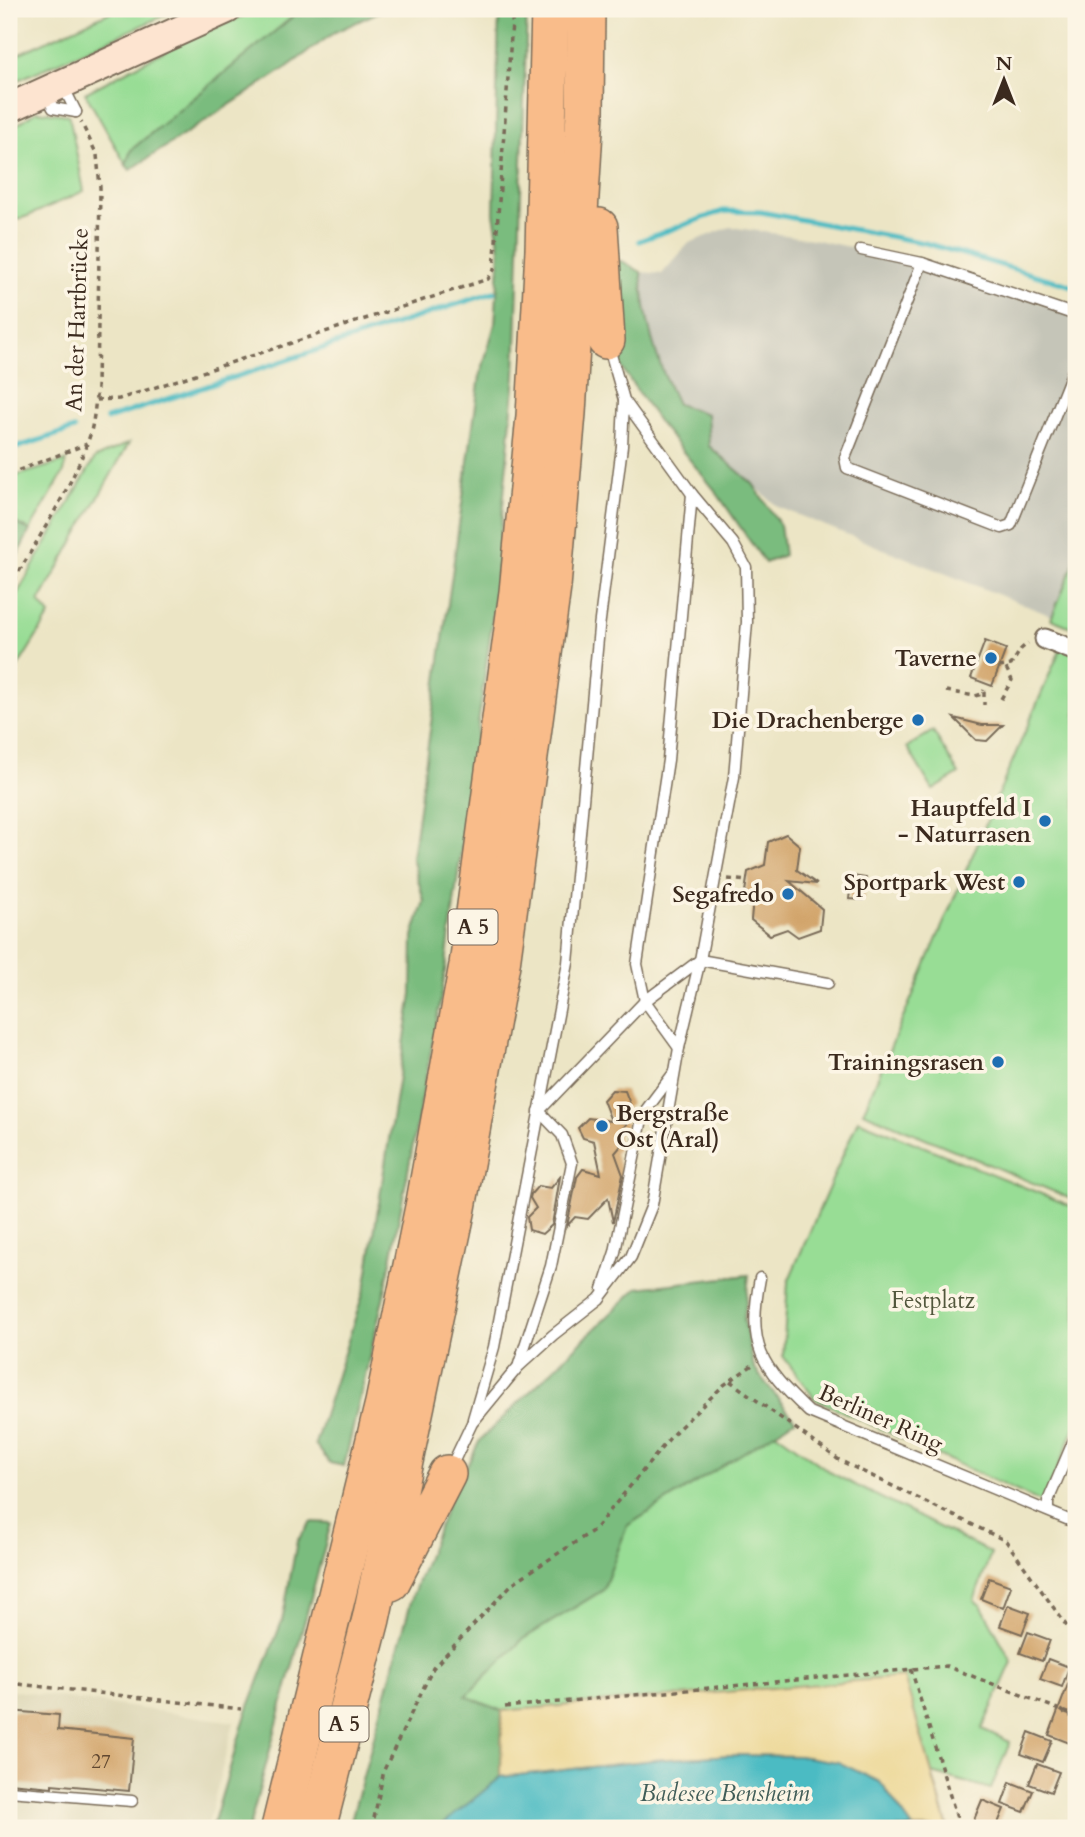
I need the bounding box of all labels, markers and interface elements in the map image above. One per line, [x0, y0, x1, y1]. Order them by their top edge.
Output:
north arrow [970, 46, 1040, 116]
text: N [996, 51, 1013, 77]
street label: An der Hartbrücke [58, 227, 96, 413]
place label: Taverne [895, 643, 977, 674]
marker: Taverne [983, 650, 999, 666]
place label: Die Drachenberge [712, 705, 904, 736]
marker: Die Drachenberge [910, 712, 926, 728]
place label: Hauptfeld I - Naturrasen [898, 793, 1031, 850]
marker: Hauptfeld I - Naturrasen [1037, 813, 1053, 829]
place label: Sportpark West [844, 867, 1005, 898]
marker: Sportpark West [1011, 874, 1027, 890]
place label: Segafredo [672, 879, 774, 910]
marker: Segafredo [780, 886, 796, 902]
road number: A 5 [448, 909, 498, 944]
place label: Trainingsrasen [828, 1047, 984, 1078]
marker: Trainingsrasen [990, 1054, 1006, 1070]
place label: Bergstraße Ost (Aral) [616, 1098, 729, 1155]
marker: Bergstraße Ost (Aral) [594, 1118, 610, 1134]
park label: Festplatz [891, 1285, 975, 1316]
street label: Berliner Ring [814, 1377, 948, 1459]
road number: A 5 [320, 1706, 368, 1742]
house number: 27 [91, 1749, 111, 1775]
water label: Badesee Bensheim [640, 1777, 810, 1810]

